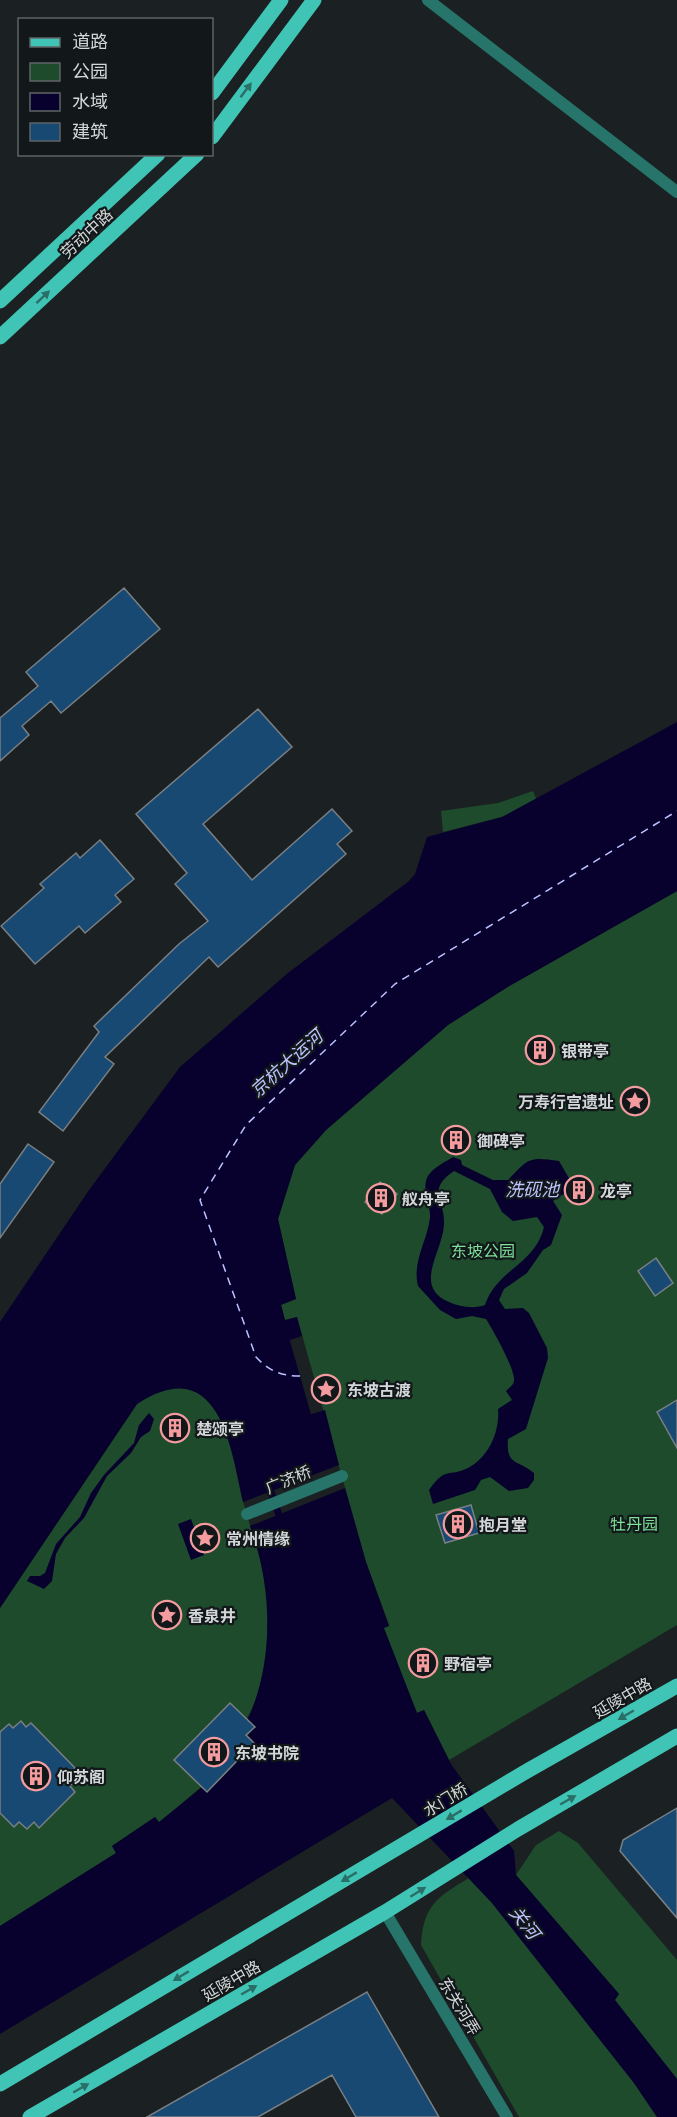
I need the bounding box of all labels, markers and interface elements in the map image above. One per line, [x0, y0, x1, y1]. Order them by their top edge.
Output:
legend [18, 18, 213, 156]
text: 道路 [72, 30, 108, 52]
text: 公园 [72, 60, 108, 82]
one-way arrow [240, 83, 252, 98]
text: 水域 [72, 90, 108, 112]
text: 建筑 [72, 120, 108, 142]
street label: 劳动中路 [56, 204, 116, 262]
one-way arrow [35, 291, 50, 304]
water label: 京杭大运河 [245, 1023, 329, 1101]
building icon: 银带亭 [524, 1034, 556, 1066]
place label: 银带亭 [561, 1041, 609, 1060]
place icon: 万寿行宫遗址 [619, 1085, 651, 1117]
place label: 万寿行宫遗址 [518, 1092, 614, 1111]
building icon: 御碑亭 [440, 1124, 472, 1156]
place label: 御碑亭 [477, 1131, 525, 1150]
building icon: 龙亭 [563, 1174, 595, 1206]
water label: 洗砚池 [505, 1178, 561, 1200]
place label: 龙亭 [600, 1181, 632, 1200]
building icon: 舣舟亭 [365, 1182, 397, 1214]
place label: 舣舟亭 [402, 1189, 450, 1208]
park label: 东坡公园 [451, 1241, 515, 1260]
place icon: 东坡古渡 [310, 1373, 342, 1405]
place label: 东坡古渡 [347, 1380, 411, 1399]
building icon: 楚颂亭 [159, 1412, 191, 1444]
place label: 楚颂亭 [196, 1419, 244, 1438]
street label: 广济桥 [262, 1461, 314, 1497]
building icon: 抱月堂 [442, 1508, 474, 1540]
park label: 牡丹园 [610, 1514, 658, 1533]
place label: 抱月堂 [479, 1515, 527, 1534]
place icon: 常州情缘 [189, 1522, 221, 1554]
place label: 常州情缘 [226, 1529, 290, 1548]
place icon: 香泉井 [151, 1599, 183, 1631]
place label: 香泉井 [188, 1606, 236, 1625]
building icon: 野宿亭 [407, 1647, 439, 1679]
place label: 野宿亭 [444, 1654, 492, 1673]
street label: 延陵中路 [590, 1673, 654, 1721]
one-way arrow [617, 1710, 634, 1720]
building icon: 东坡书院 [198, 1736, 230, 1768]
place label: 东坡书院 [235, 1743, 299, 1762]
building icon: 仰苏阁 [20, 1760, 52, 1792]
place label: 仰苏阁 [57, 1767, 105, 1786]
street label: 水门桥 [420, 1778, 470, 1820]
one-way arrow [560, 1795, 577, 1805]
one-way arrow [446, 1809, 462, 1820]
one-way arrow [341, 1871, 357, 1882]
one-way arrow [410, 1886, 426, 1897]
water label: 关河 [505, 1901, 547, 1945]
street label: 延陵中路 [199, 1956, 263, 2004]
one-way arrow [173, 1971, 189, 1982]
street label: 东关河弄 [435, 1974, 485, 2038]
one-way arrow [241, 1986, 258, 1996]
one-way arrow [72, 2083, 89, 2093]

